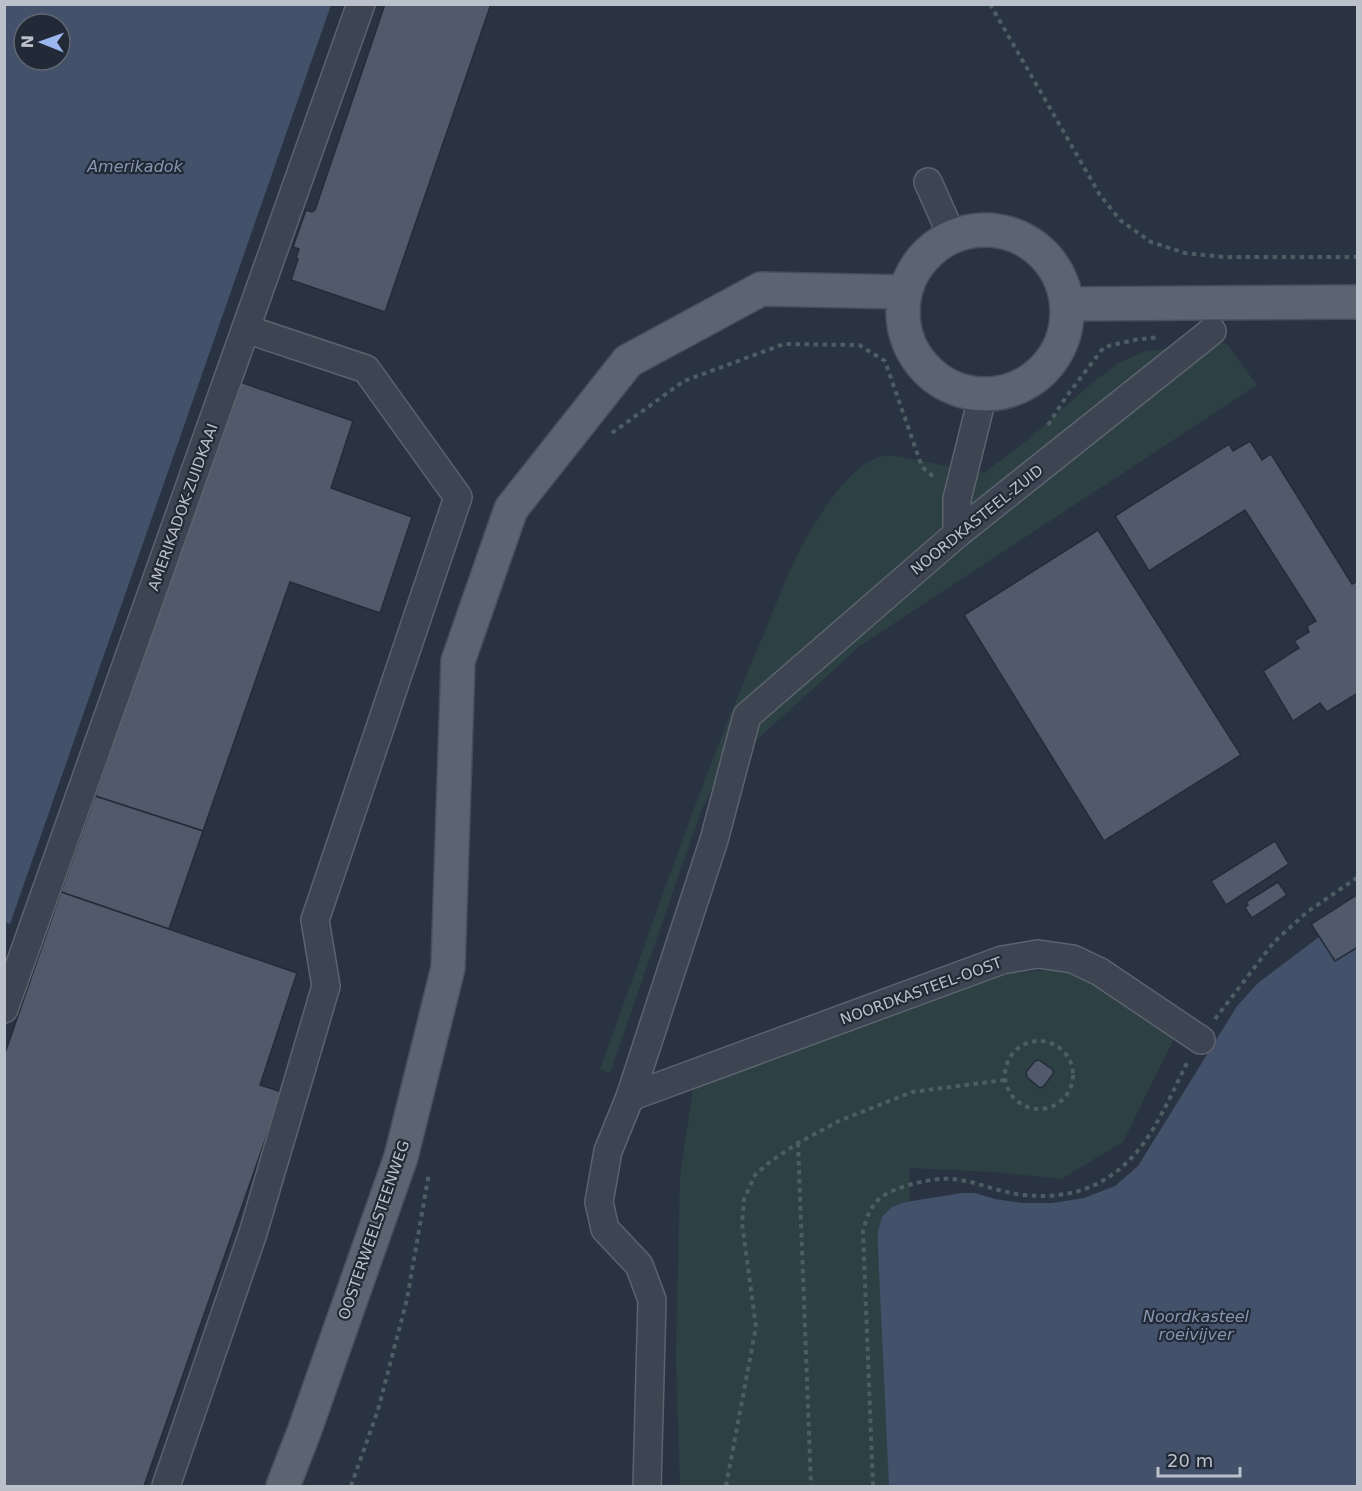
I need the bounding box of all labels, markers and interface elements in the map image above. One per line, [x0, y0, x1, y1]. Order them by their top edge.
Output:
north arrow [12, 12, 72, 72]
text: N [18, 35, 37, 49]
water label: Amerikadok [86, 157, 184, 176]
street label: AMERIKADOK-ZUIDKAAI [144, 421, 222, 593]
street label: NOORDKASTEEL-ZUID [907, 461, 1047, 579]
street label: NOORDKASTEEL-OOST [838, 953, 1005, 1029]
street label: OOSTERWEELSTEENWEG [335, 1138, 413, 1322]
water label: Noordkasteel roeivijver [1143, 1307, 1250, 1344]
scale bar [1158, 1440, 1240, 1478]
text: 20 m [1167, 1450, 1213, 1471]

